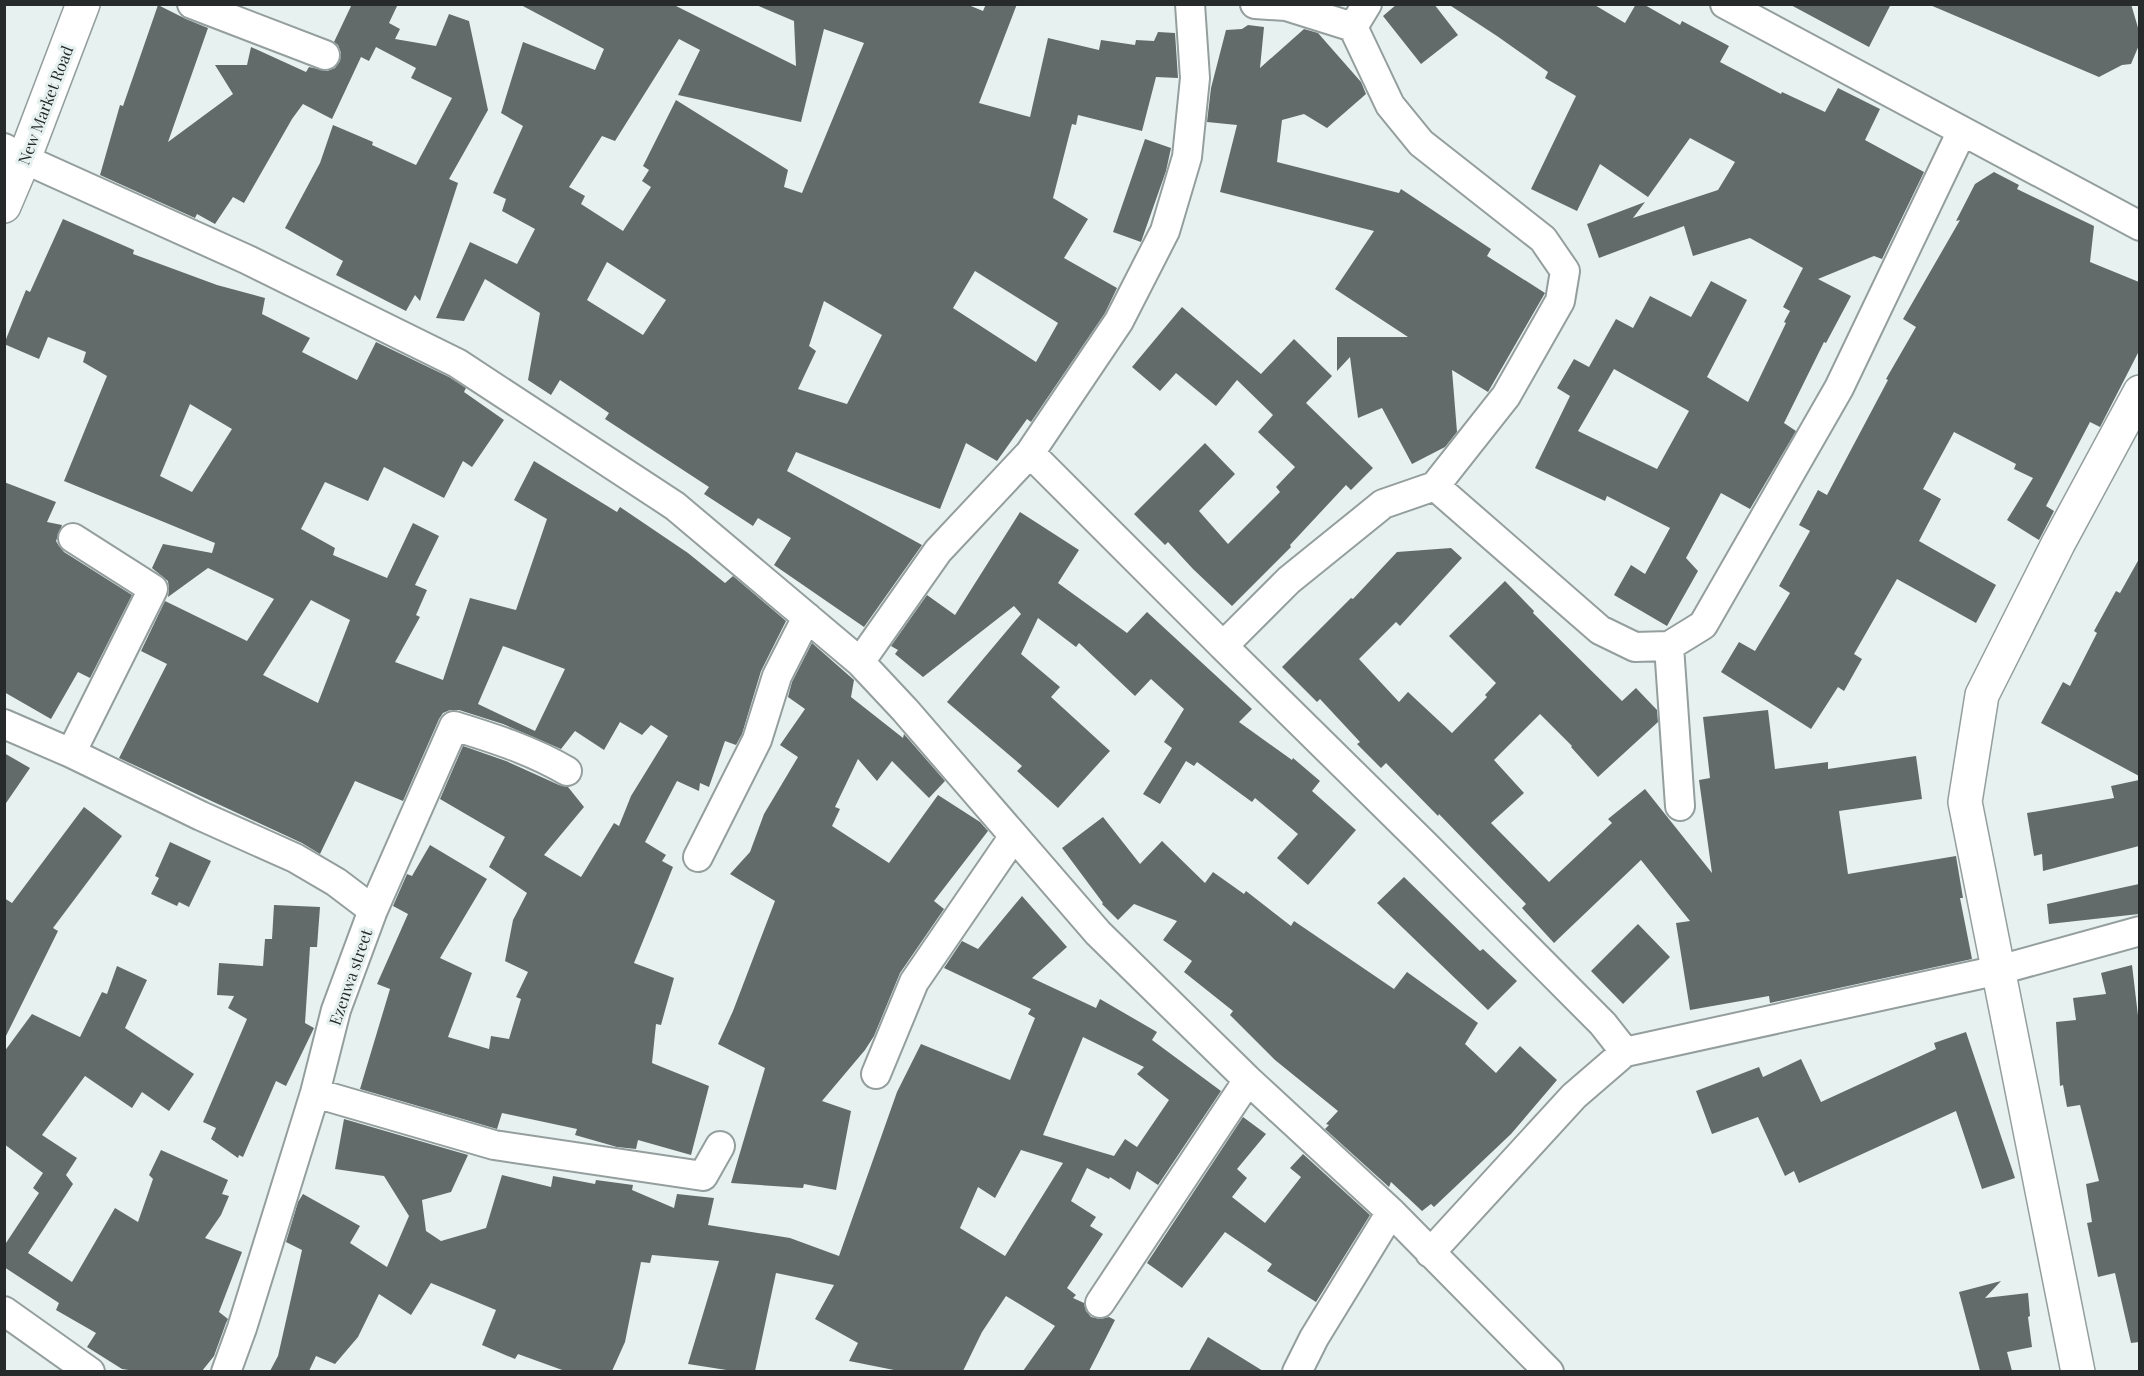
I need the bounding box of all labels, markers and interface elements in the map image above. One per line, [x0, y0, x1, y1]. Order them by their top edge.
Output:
street label: New Market Road [13, 43, 77, 167]
street label: Ezenwa street [324, 926, 376, 1028]

